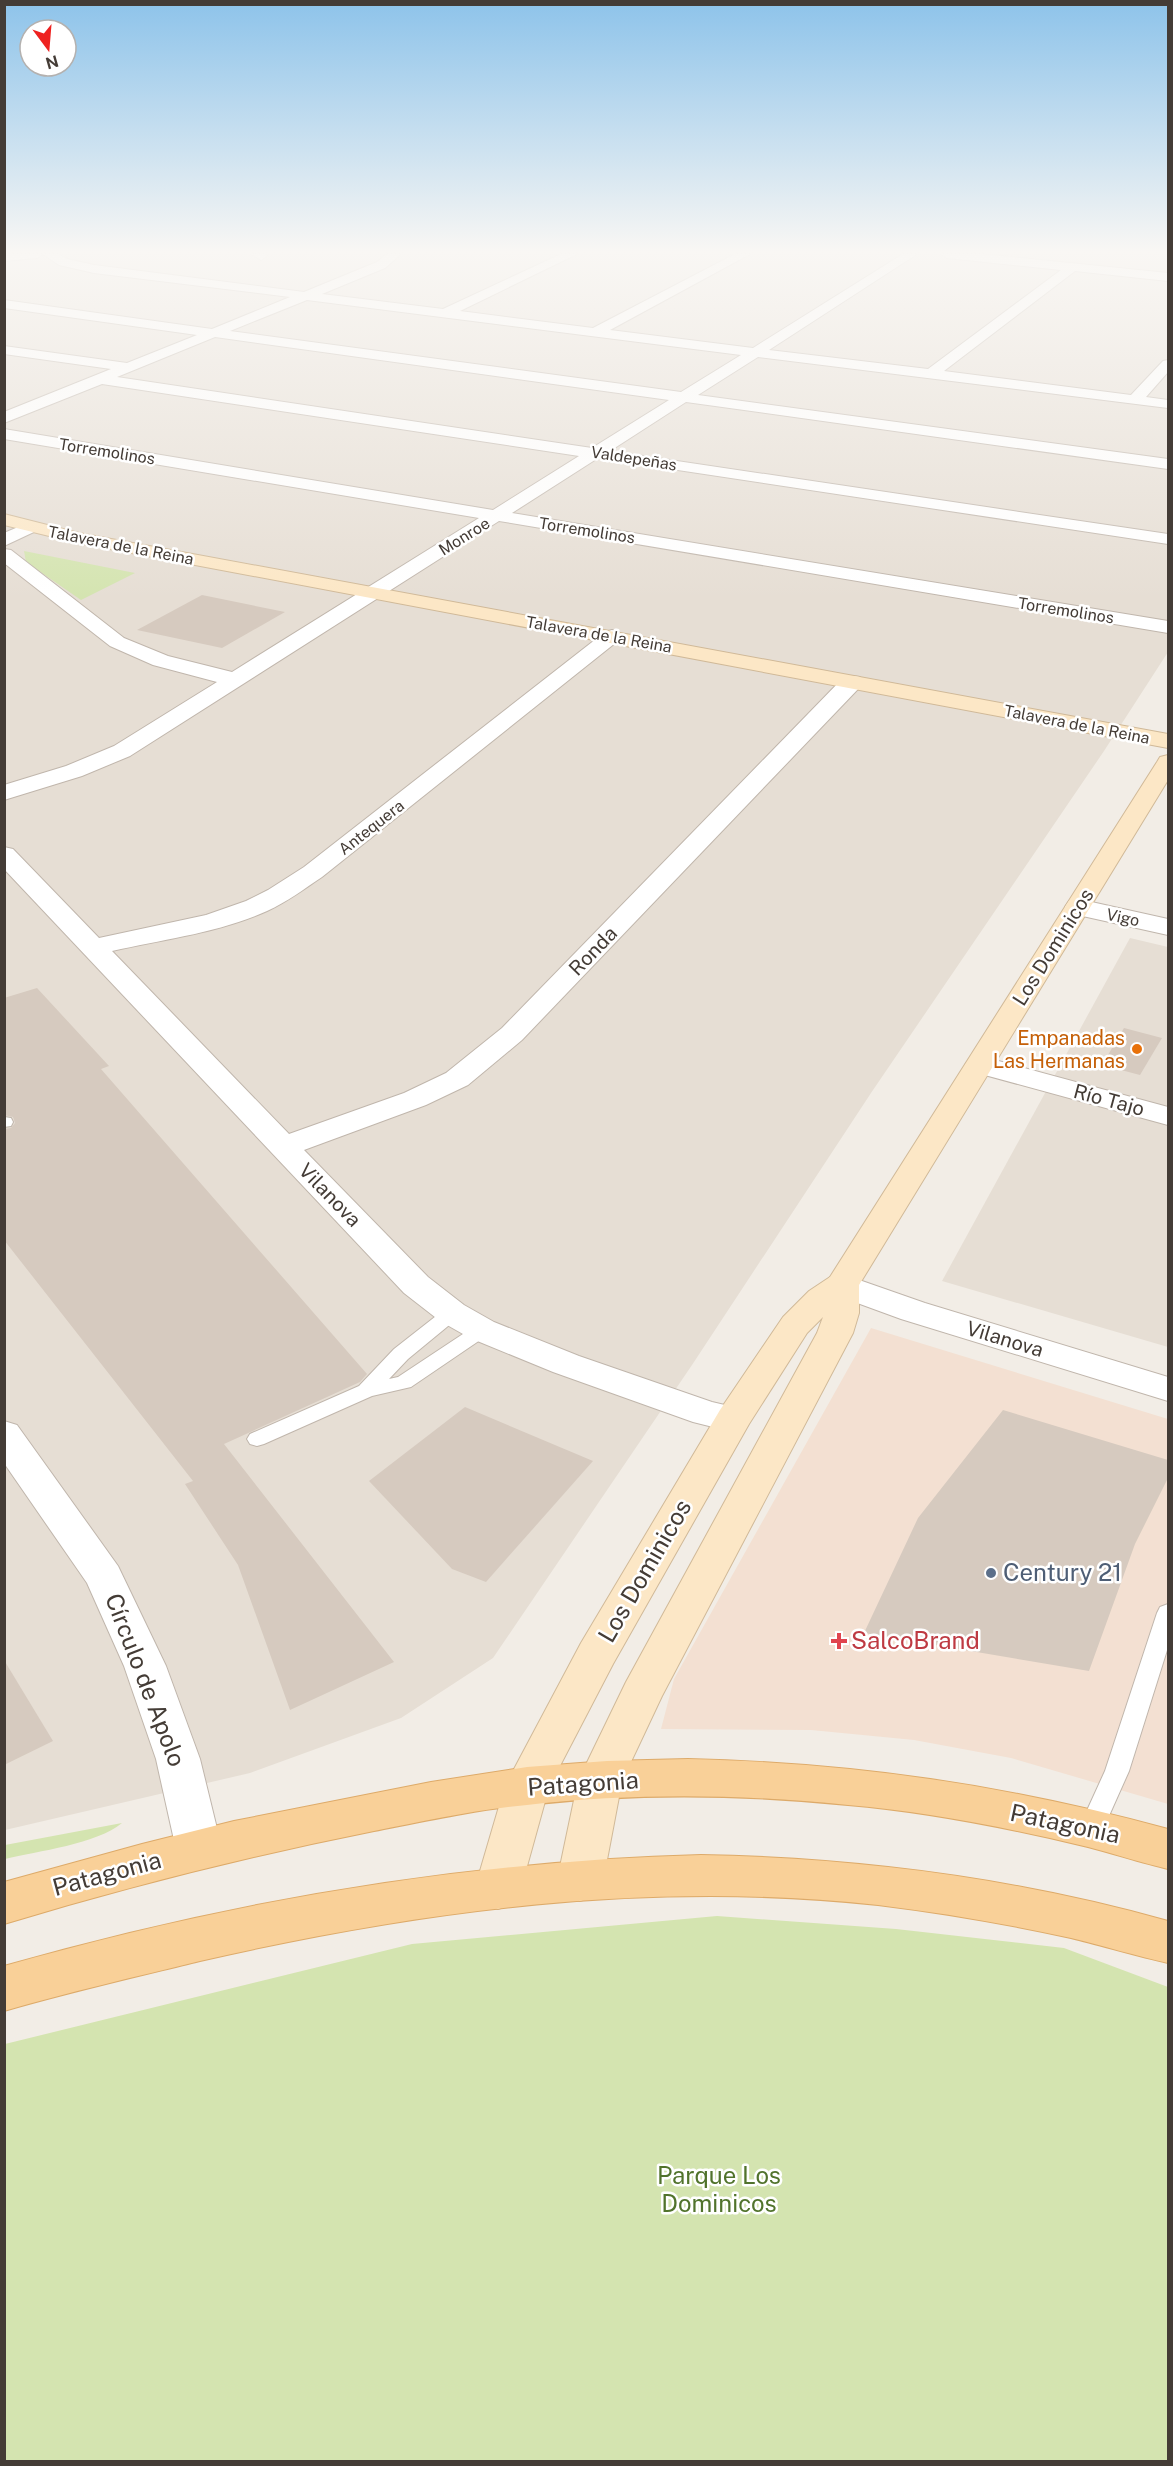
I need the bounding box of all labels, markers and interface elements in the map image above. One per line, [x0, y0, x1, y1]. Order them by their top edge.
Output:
north arrow [18, 18, 78, 78]
text: N [43, 51, 61, 73]
street label: Torremolinos [58, 435, 156, 468]
street label: Valdepeñas [590, 442, 678, 475]
street label: Monroe [435, 513, 493, 559]
street label: Torremolinos [538, 514, 636, 547]
street label: Talavera de la Reina [47, 522, 195, 569]
street label: Torremolinos [1017, 594, 1115, 627]
street label: Talavera de la Reina [524, 612, 673, 657]
street label: Talavera de la Reina [1003, 701, 1151, 748]
street label: Antequera [335, 796, 408, 859]
street label: Los Dominicos [1007, 884, 1099, 1010]
street label: Vigo [1105, 905, 1141, 930]
street label: Ronda [564, 921, 622, 981]
place label: Empanadas Las Hermanas [993, 1026, 1125, 1073]
marker: Empanadas Las Hermanas [1130, 1042, 1144, 1056]
street label: Río Tajo [1071, 1079, 1147, 1121]
street label: Vilanova [294, 1158, 366, 1232]
street label: Vilanova [964, 1316, 1046, 1362]
street label: Los Dominicos [592, 1494, 696, 1647]
place label: Century 21 [1003, 1558, 1122, 1586]
marker: Century 21 [984, 1566, 998, 1580]
street label: Círculo de Apolo [100, 1589, 192, 1770]
place label: SalcoBrand [851, 1626, 980, 1654]
marker: SalcoBrand [832, 1634, 846, 1648]
street label: Patagonia [526, 1765, 640, 1801]
street label: Patagonia [1008, 1798, 1123, 1848]
street label: Patagonia [49, 1845, 164, 1901]
park label: Parque Los Dominicos [657, 2161, 781, 2217]

